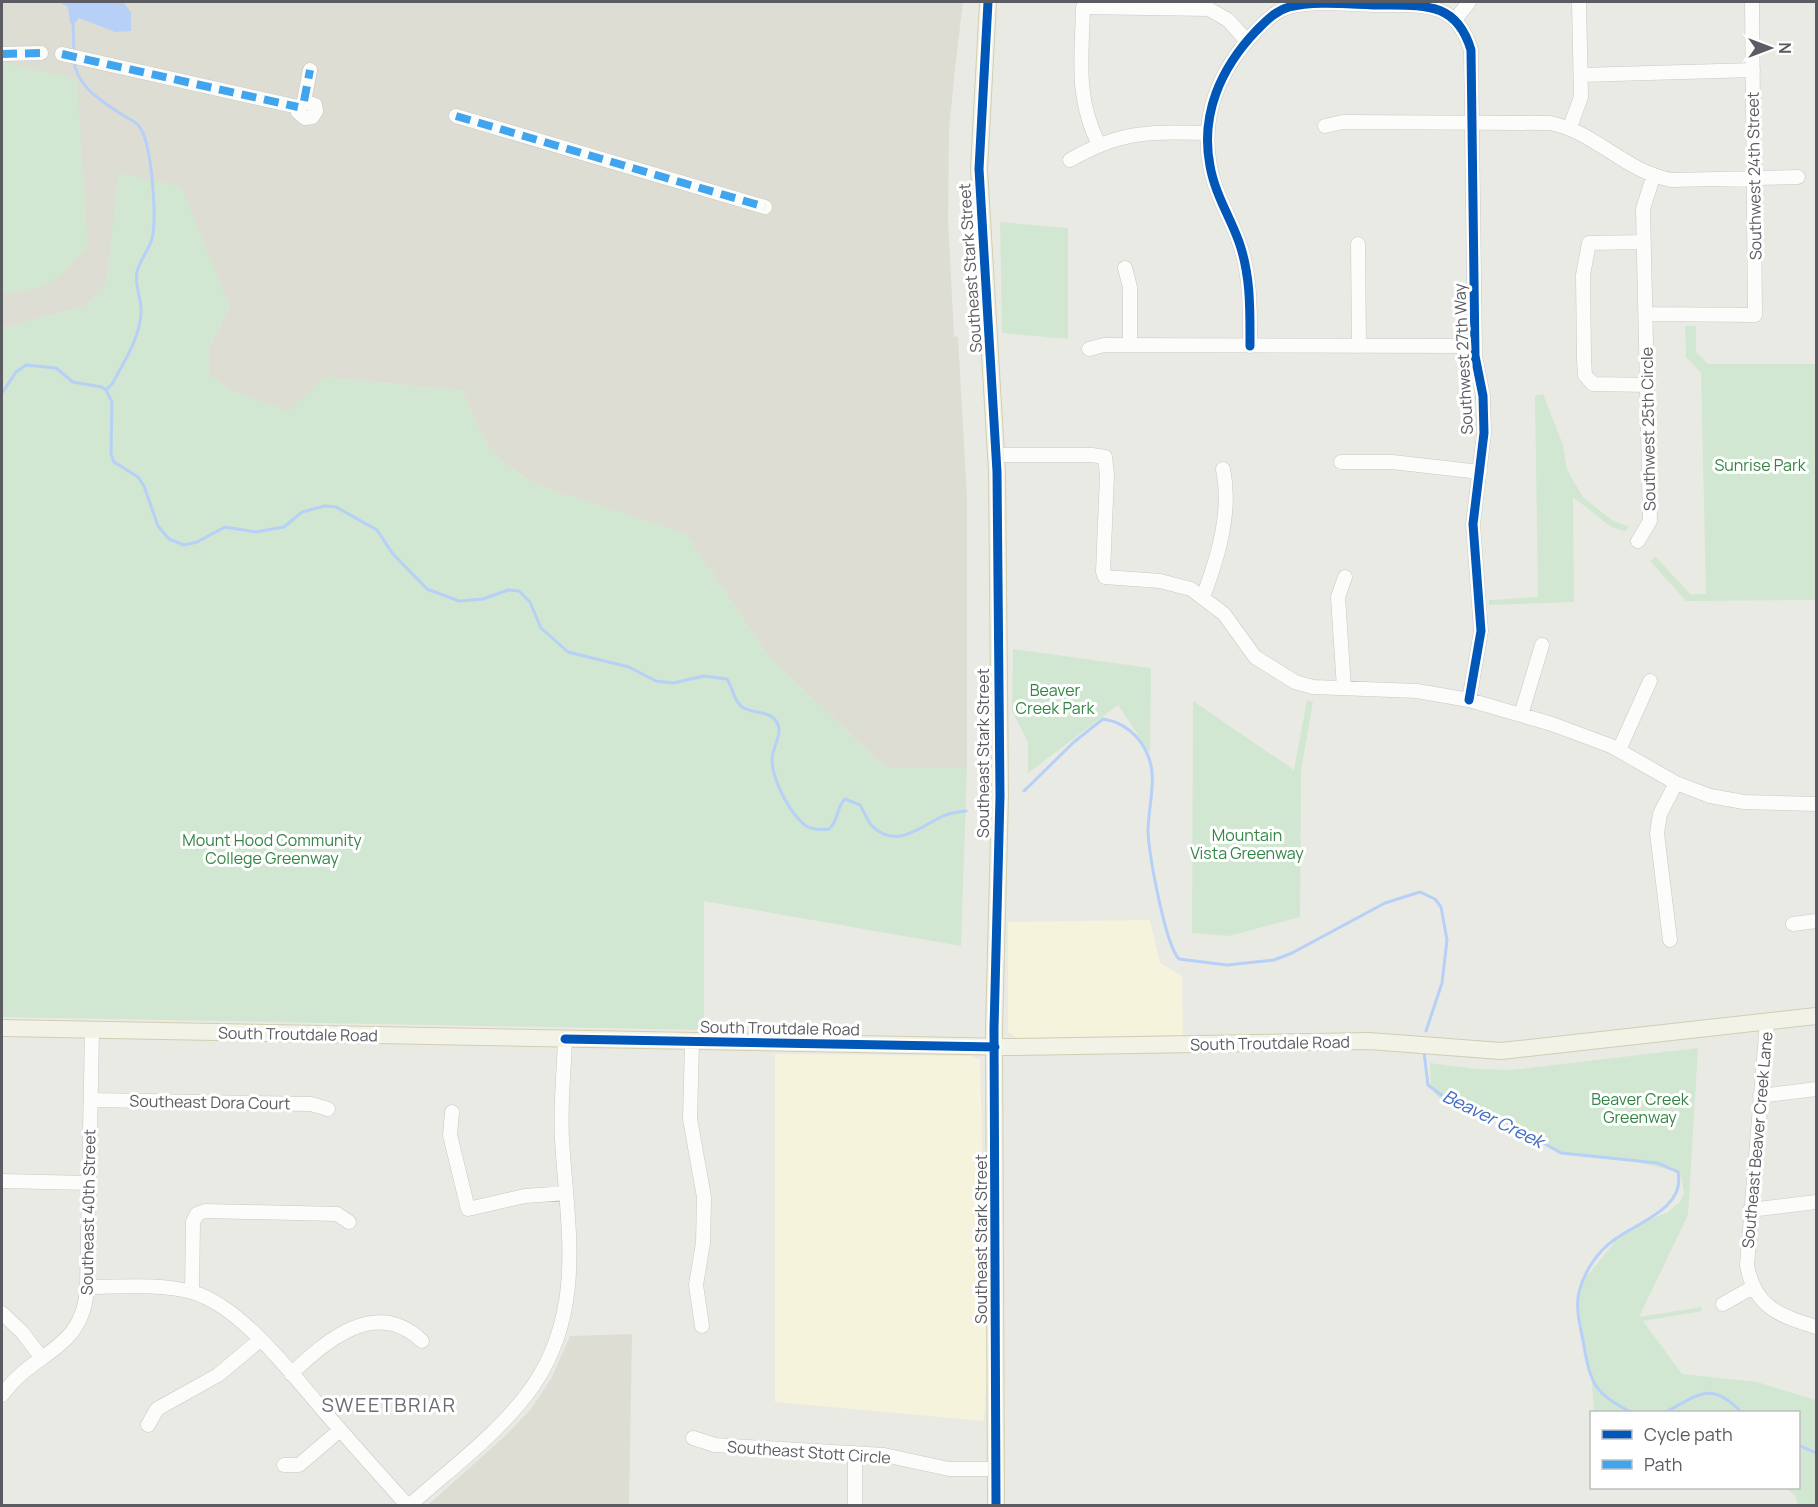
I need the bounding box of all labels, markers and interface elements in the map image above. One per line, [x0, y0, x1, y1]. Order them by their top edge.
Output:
north arrow [1740, 18, 1800, 78]
text: N [1774, 42, 1796, 54]
street label: Southwest 24th Street [1742, 92, 1766, 260]
street label: Southeast Stark Street [953, 182, 987, 354]
street label: Southwest 27th Way [1448, 282, 1478, 435]
street label: Southwest 25th Circle [1636, 347, 1660, 511]
park label: Sunrise Park [1714, 454, 1807, 476]
street label: Southeast Stark Street [972, 668, 994, 838]
park label: Beaver Creek Park [1016, 679, 1095, 719]
park label: Mountain Vista Greenway [1190, 824, 1304, 864]
park label: Mount Hood Community College Greenway [182, 829, 362, 869]
street label: South Troutdale Road [700, 1016, 860, 1040]
street label: South Troutdale Road [218, 1022, 378, 1046]
street label: South Troutdale Road [1190, 1031, 1350, 1055]
street label: Southeast Beaver Creek Lane [1737, 1031, 1777, 1249]
water label: Beaver Creek [1439, 1083, 1551, 1154]
park label: Beaver Creek Greenway [1591, 1088, 1690, 1128]
street label: Southeast Dora Court [129, 1090, 291, 1114]
street label: Southeast 40th Street [76, 1129, 100, 1295]
street label: Southeast Stark Street [970, 1154, 992, 1324]
district label: SWEETBRIAR [321, 1391, 457, 1418]
legend [1590, 1411, 1800, 1489]
text: Cycle path [1644, 1422, 1733, 1446]
street label: Southeast Stott Circle [727, 1435, 891, 1469]
text: Path [1644, 1452, 1682, 1476]

